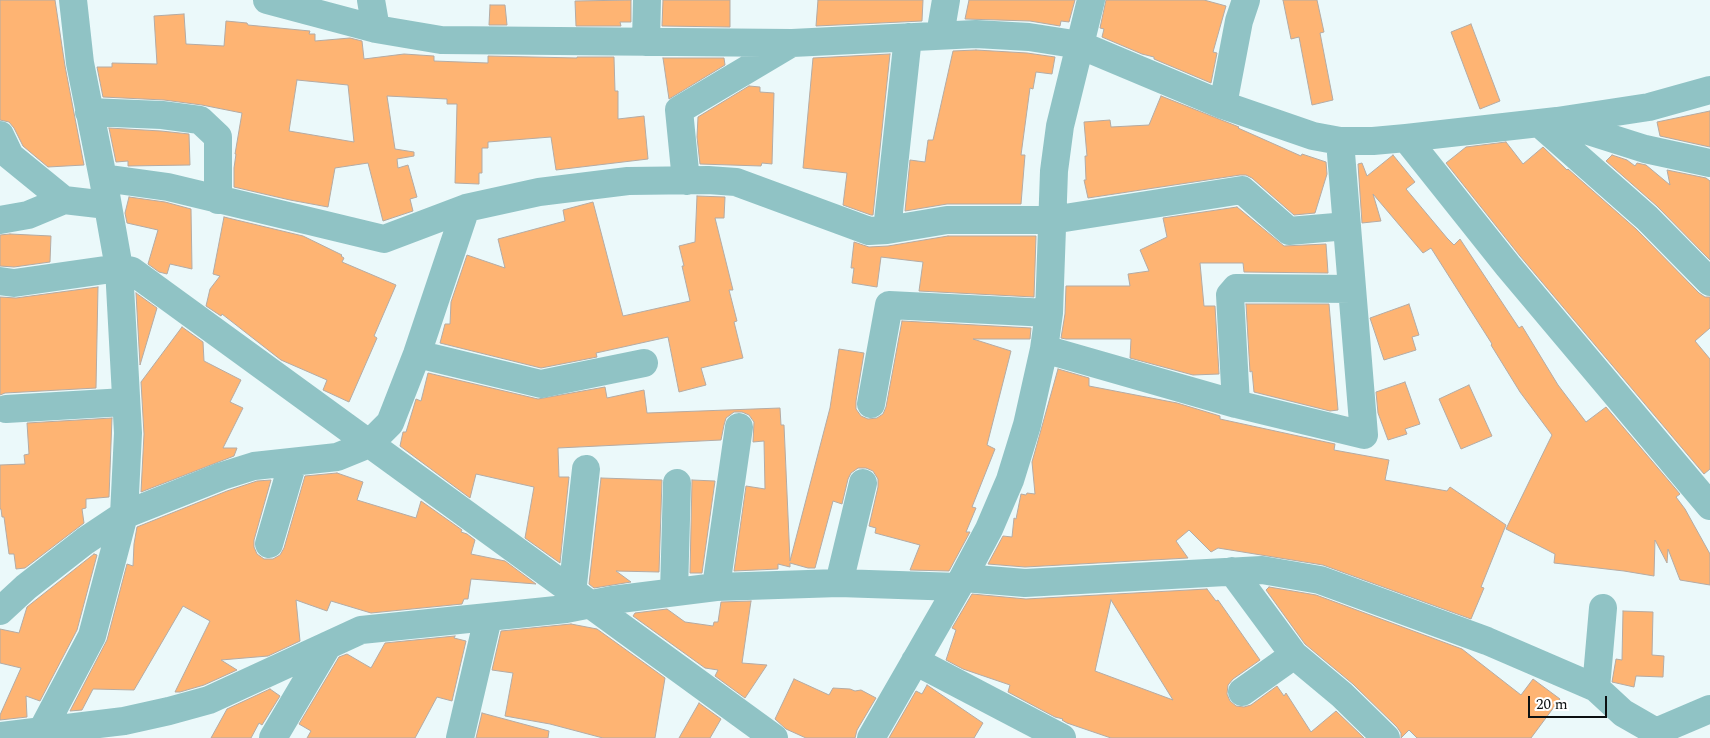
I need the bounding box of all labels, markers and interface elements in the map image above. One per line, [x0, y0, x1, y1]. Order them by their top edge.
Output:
scale bar [1530, 686, 1609, 718]
text: 20 m [1536, 693, 1568, 716]

